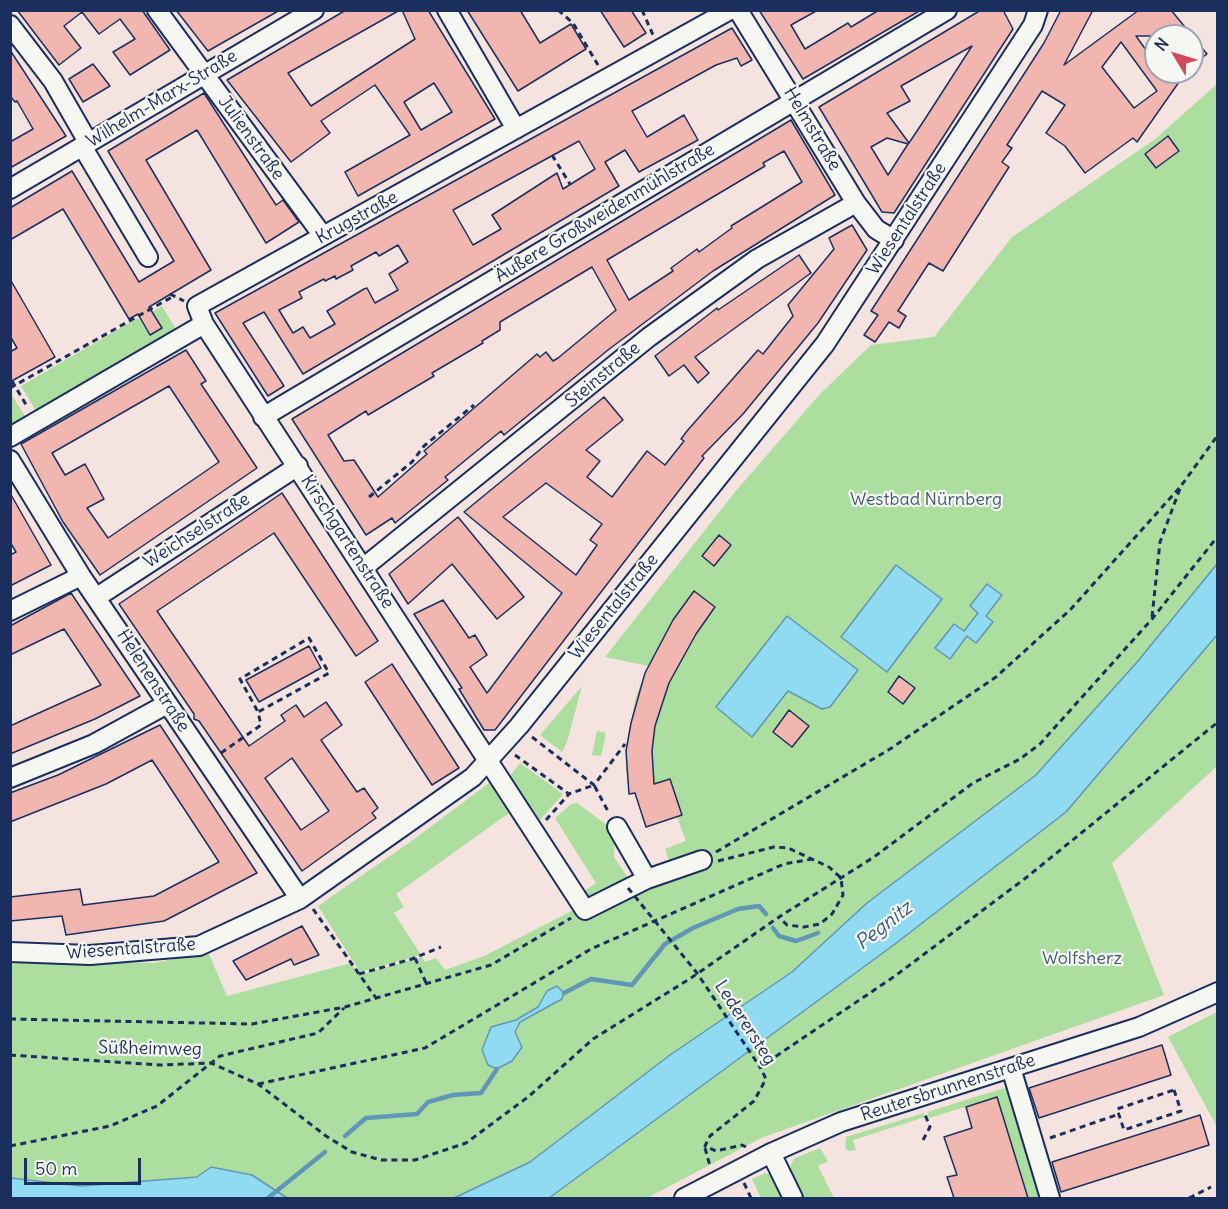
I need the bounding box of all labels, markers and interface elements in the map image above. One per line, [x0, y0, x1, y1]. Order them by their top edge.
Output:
north arrow [1144, 24, 1204, 84]
text: N [1150, 34, 1173, 55]
street label: Wilhelm-Marx-Straße [83, 45, 241, 153]
street label: Helmstraße [779, 83, 845, 175]
street label: Julienstraße [213, 92, 289, 184]
street label: Äußere Großweidenmühlstraße [491, 139, 719, 287]
street label: Wiesentalstraße [863, 159, 951, 279]
street label: Krugstraße [312, 187, 402, 249]
street label: Steinstraße [561, 338, 645, 412]
street label: Kirschgartenstraße [296, 471, 398, 613]
street label: Weichselstraße [140, 489, 254, 573]
park label: Westbad Nürnberg [850, 489, 1002, 511]
street label: Wiesentalstraße [565, 550, 663, 664]
street label: Helenenstraße [112, 626, 194, 736]
water label: Pegnitz [851, 896, 917, 956]
street label: Wiesentalstraße [66, 934, 196, 964]
park label: Wolfsherz [1042, 948, 1122, 970]
street label: Lederersteg [710, 977, 780, 1069]
street label: Süßheimweg [98, 1037, 202, 1061]
street label: Reutersbrunnenstraße [858, 1050, 1038, 1126]
scale bar [27, 1146, 144, 1184]
text: 50 m [35, 1157, 77, 1180]

